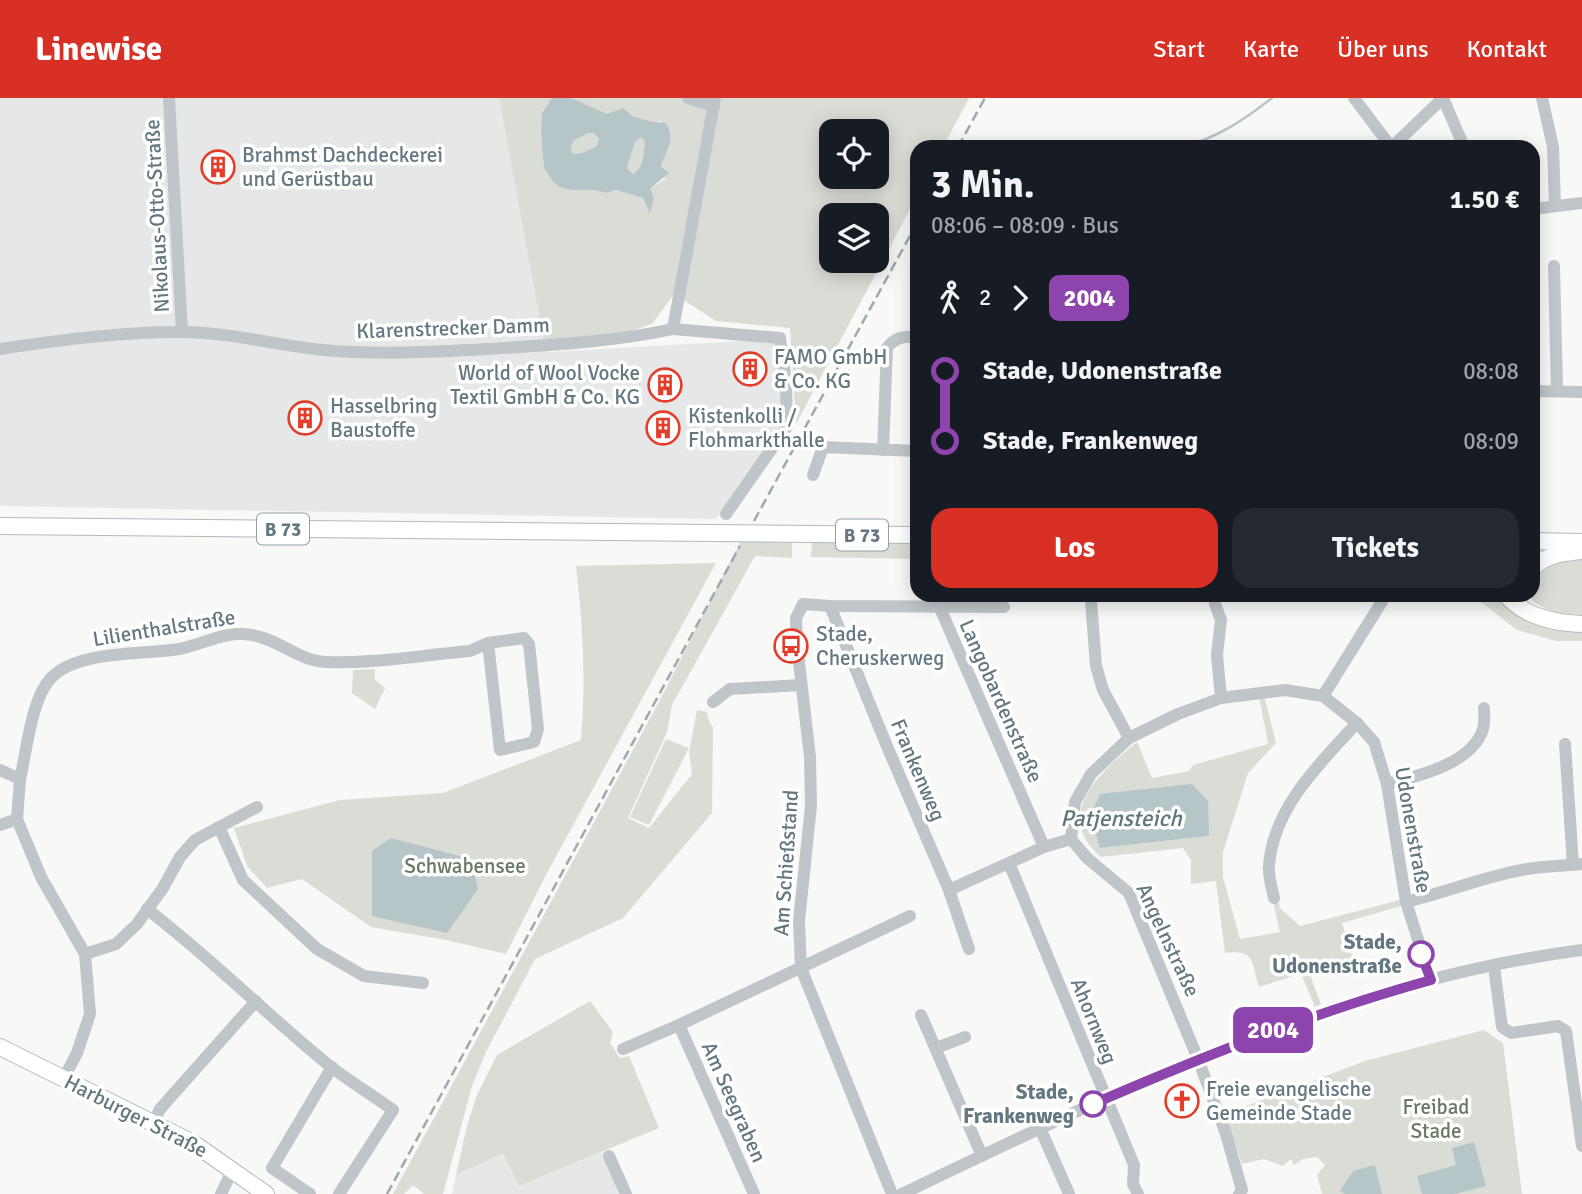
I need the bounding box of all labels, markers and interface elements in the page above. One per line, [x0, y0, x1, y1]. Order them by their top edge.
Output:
text: Linewise [35, 29, 162, 70]
text: Start [1153, 34, 1205, 64]
text: Karte [1243, 34, 1299, 64]
text: Über uns [1337, 34, 1429, 64]
text: Kontakt [1467, 34, 1547, 64]
street label: Nikolaus-Otto-Straße [139, 119, 175, 313]
map controls [819, 119, 889, 273]
button: locate [819, 119, 889, 189]
place label: Brahmst Dachdeckerei und Gerüstbau [242, 142, 443, 192]
building icon: Brahmst Dachdeckerei und Gerüstbau [199, 148, 237, 186]
text: 3 Min. [931, 161, 1035, 208]
text: 1.50 € [1450, 184, 1519, 216]
button: layers [819, 203, 889, 273]
text: 08:06 – 08:09 · Bus [931, 211, 1119, 240]
icon: walk [931, 279, 969, 317]
icon: forward [1001, 279, 1039, 317]
text: 2 [979, 283, 991, 312]
text: 2004 [1063, 283, 1115, 313]
street label: Klarenstrecker Damm [356, 312, 550, 344]
place label: FAMO GmbH & Co. KG [774, 344, 887, 394]
building icon: FAMO GmbH & Co. KG [731, 350, 769, 388]
text: Stade, Udonenstraße [983, 355, 1222, 387]
text: 08:08 [1463, 357, 1519, 386]
place label: World of Wool Vocke Textil GmbH & Co. KG [450, 360, 640, 410]
building icon: World of Wool Vocke Textil GmbH & Co. KG [646, 366, 684, 404]
place label: Hasselbring Baustoffe [330, 393, 437, 443]
building icon: Hasselbring Baustoffe [286, 399, 324, 437]
place label: Kistenkolli / Flohmarkthalle [688, 403, 825, 453]
building icon: Kistenkolli / Flohmarkthalle [644, 409, 682, 447]
text: Stade, Frankenweg [983, 425, 1198, 457]
text: 08:09 [1463, 427, 1519, 456]
button: Los [931, 508, 1218, 588]
button: Tickets [1232, 508, 1519, 588]
road number: B 73 [257, 514, 309, 544]
road number: B 73 [836, 520, 888, 550]
street label: Lilienthalstraße [91, 604, 237, 652]
street label: Langobardenstraße [953, 615, 1049, 787]
place label: Stade, Cheruskerweg [816, 621, 944, 671]
bus stop icon: Stade, Cheruskerweg [772, 627, 810, 665]
street label: Frankenweg [885, 715, 951, 825]
street label: Udonenstraße [1389, 765, 1437, 895]
street label: Am Schießstand [768, 789, 804, 937]
water label: Patjensteich [1060, 804, 1183, 833]
park label: Schwabensee [404, 853, 526, 879]
street label: Angelnstraße [1130, 879, 1206, 1001]
place label: Stade, Udonenstraße [1272, 929, 1402, 979]
marker: Stade, Udonenstraße [1408, 941, 1434, 967]
street label: Ahornweg [1065, 974, 1123, 1068]
line badge: 2004 [1224, 1007, 1322, 1053]
text: 2004 [1247, 1015, 1299, 1045]
street label: Am Seegraben [696, 1038, 772, 1166]
street label: Harburger Straße [60, 1069, 212, 1163]
place label: Freie evangelische Gemeinde Stade [1206, 1076, 1371, 1126]
place label: Stade, Frankenweg [963, 1079, 1074, 1129]
church icon: Freie evangelische Gemeinde Stade [1163, 1082, 1201, 1120]
marker: Stade, Frankenweg [1080, 1091, 1106, 1117]
park label: Freibad Stade [1403, 1094, 1469, 1144]

